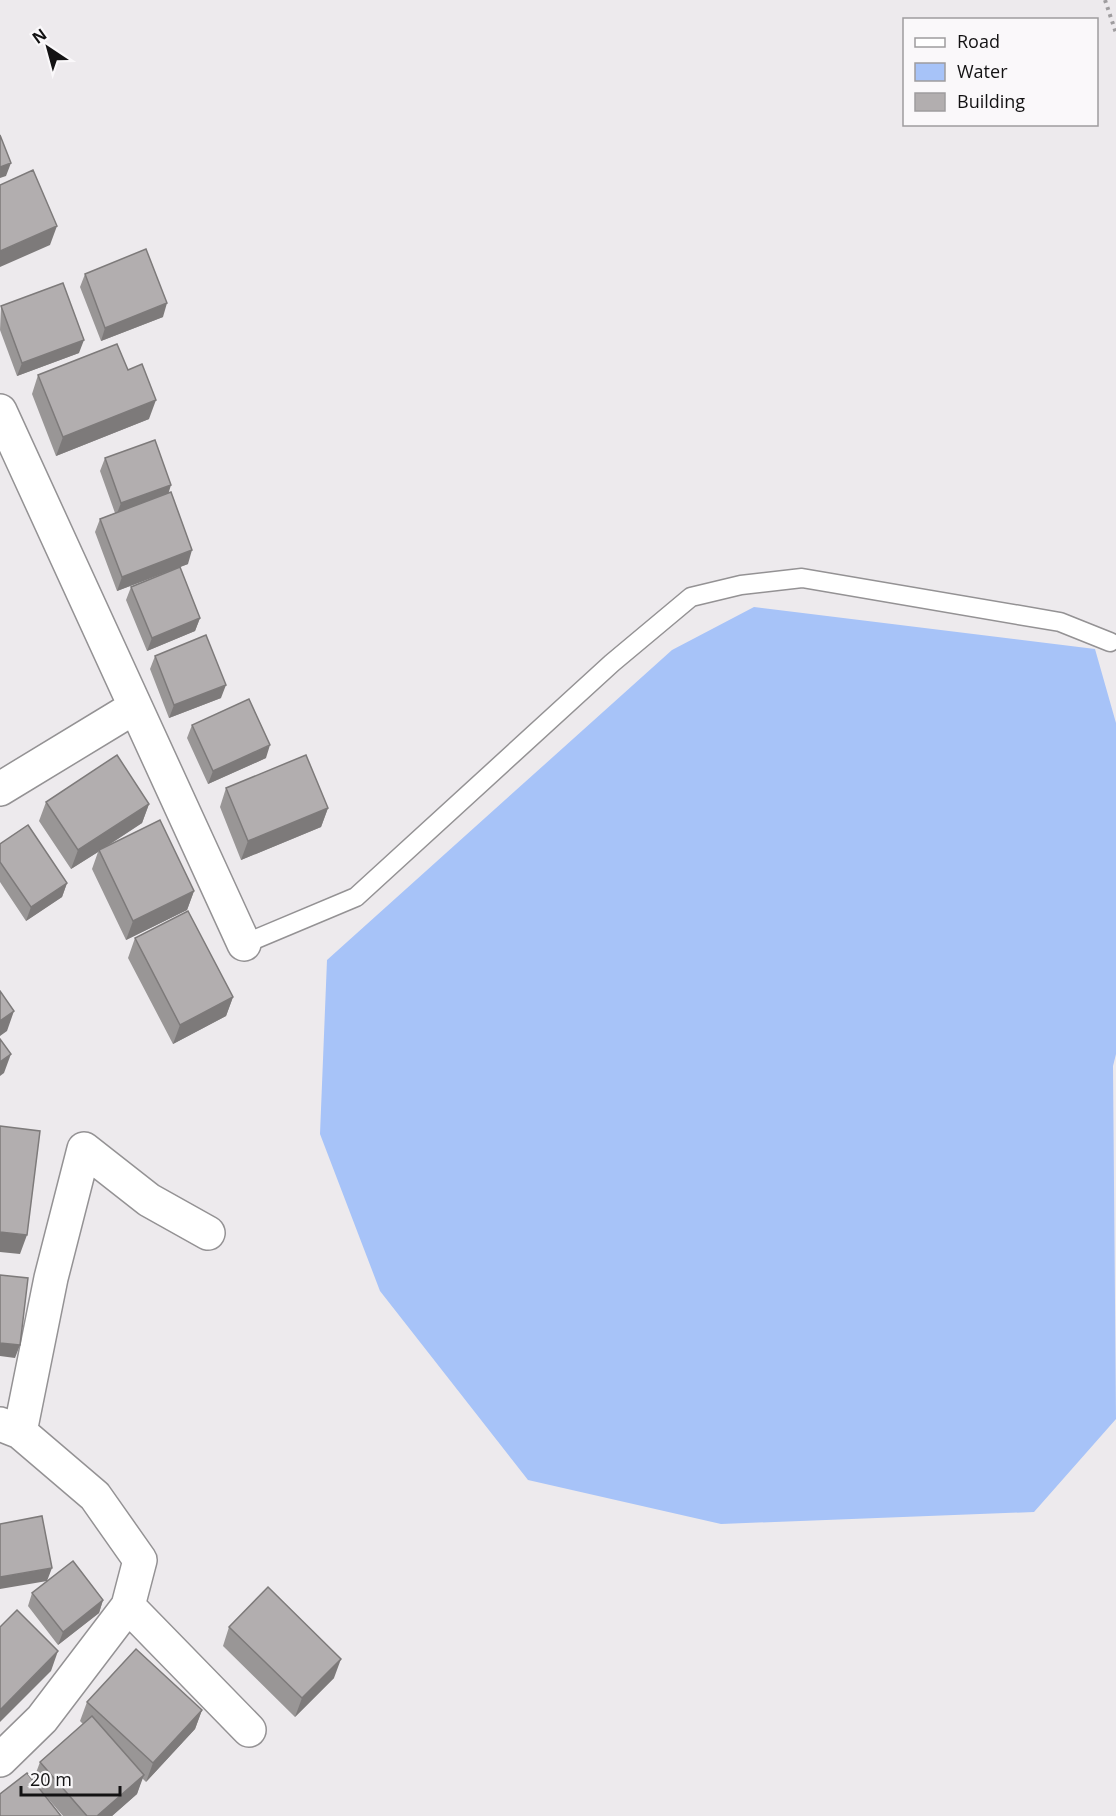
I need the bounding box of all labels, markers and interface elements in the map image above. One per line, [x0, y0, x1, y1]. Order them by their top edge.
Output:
north arrow [18, 18, 78, 78]
legend [903, 18, 1098, 126]
text: N [27, 23, 51, 49]
text: Road [957, 29, 1000, 53]
text: Water [957, 59, 1008, 83]
text: Building [957, 89, 1025, 113]
scale bar [21, 1759, 120, 1797]
text: 20 m [30, 1767, 72, 1791]

